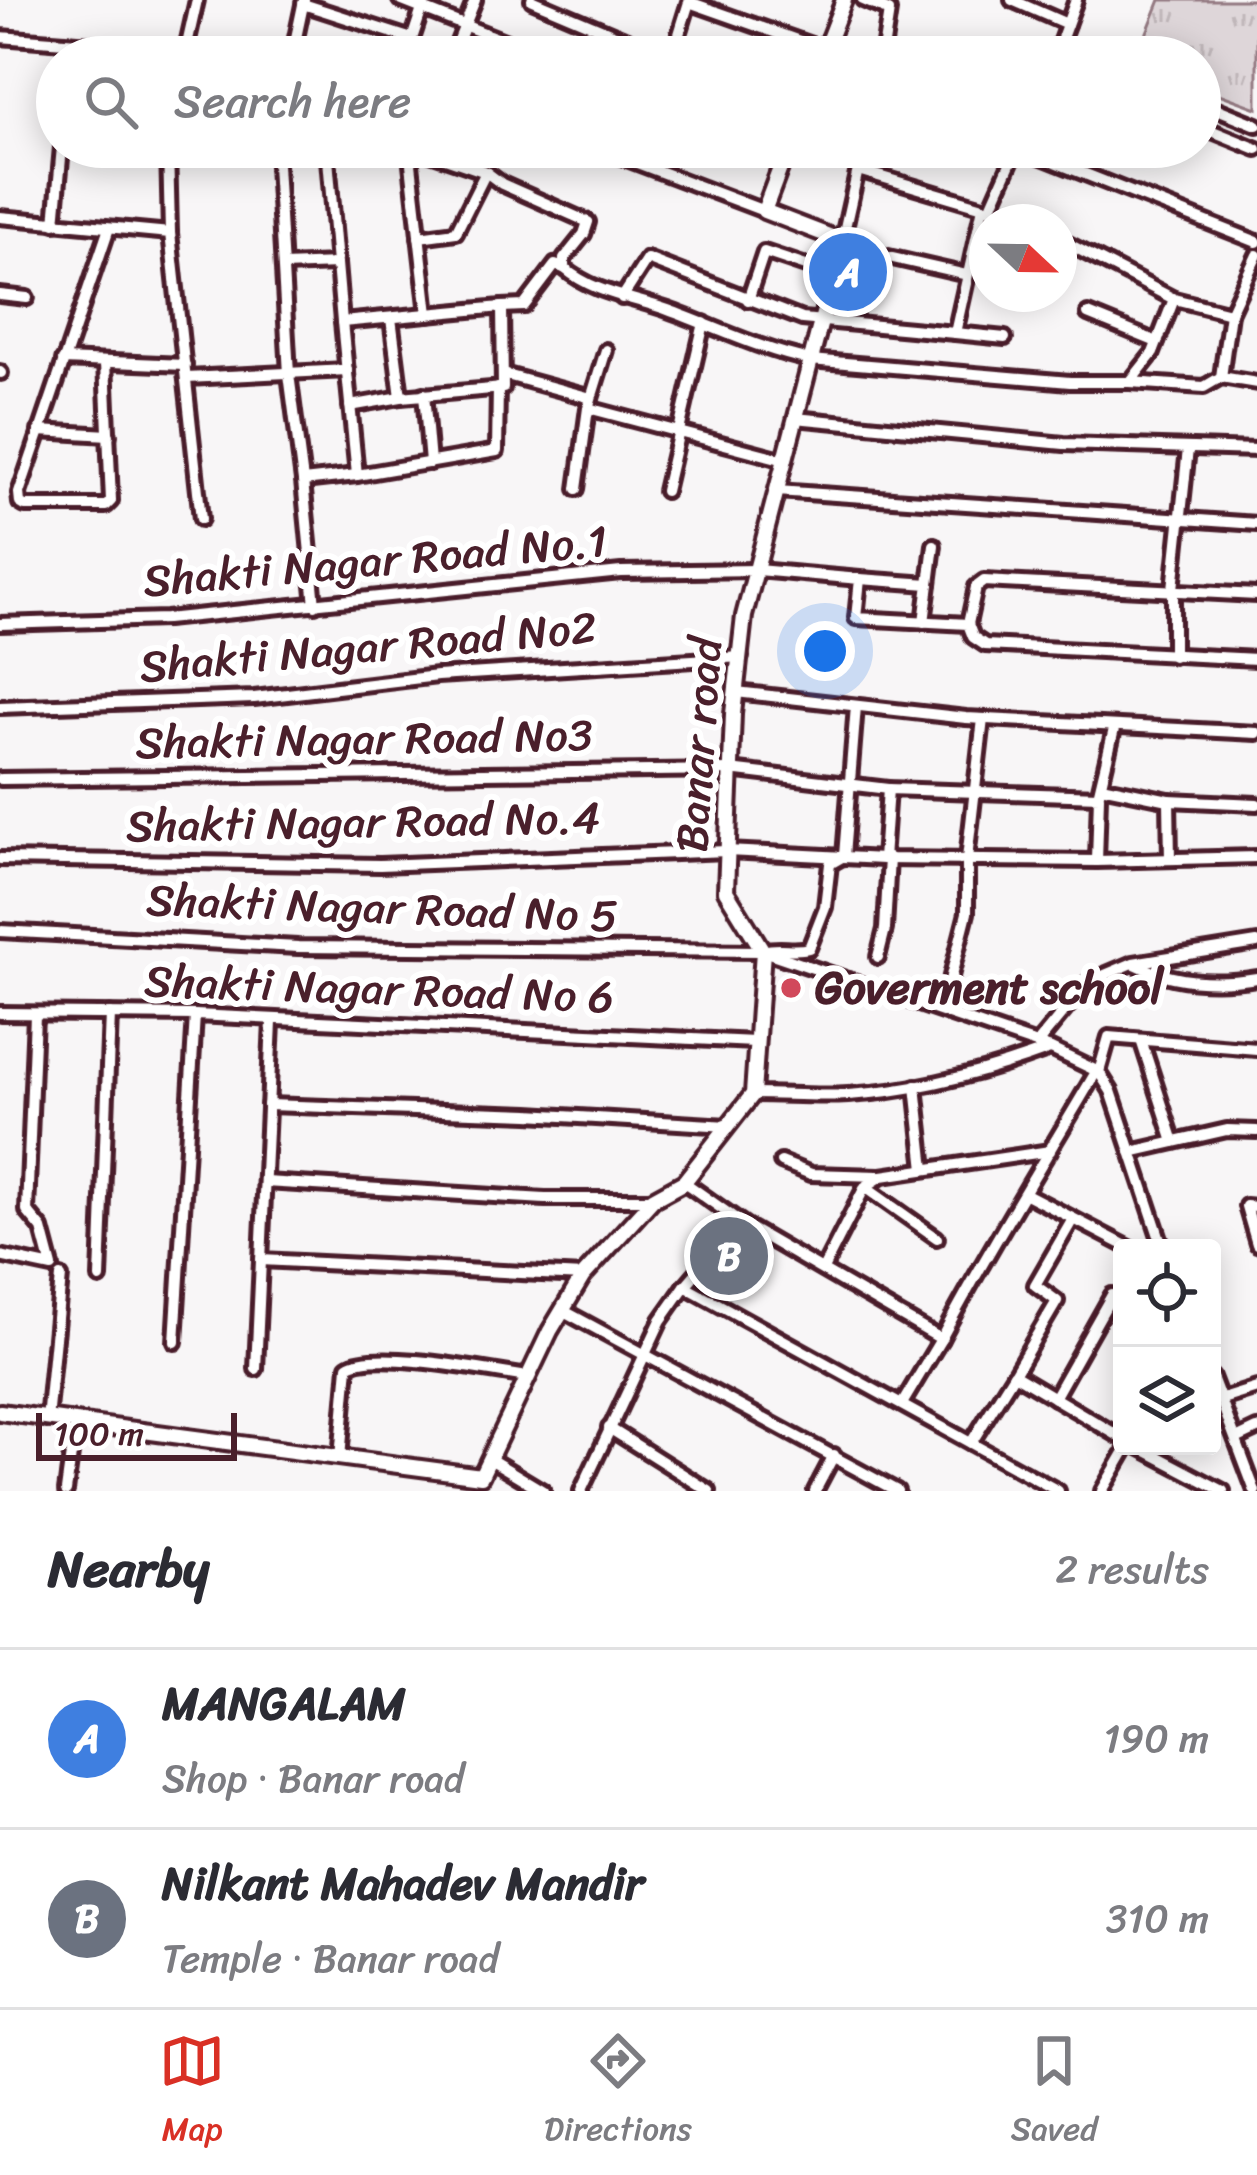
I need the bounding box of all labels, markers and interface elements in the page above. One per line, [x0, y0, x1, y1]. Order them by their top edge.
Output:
search box [36, 36, 1221, 168]
text: Search here [174, 62, 411, 142]
icon: search [78, 69, 144, 135]
north arrow [969, 204, 1077, 312]
pin: A [809, 227, 887, 317]
street label: Shakti Nagar Road No.1 [140, 501, 610, 621]
street label: Shakti Nagar Road No2 [136, 587, 600, 707]
your location [795, 621, 855, 681]
street label: Banar road [652, 632, 747, 855]
street label: Shakti Nagar Road No3 [135, 695, 593, 783]
street label: Shakti Nagar Road No.4 [125, 778, 601, 866]
street label: Shakti Nagar Road No 5 [145, 860, 619, 956]
street label: Shakti Nagar Road No 6 [143, 941, 615, 1037]
place label: Goverment school [815, 948, 1165, 1028]
marker: Goverment school [778, 975, 804, 1001]
pin: B [690, 1211, 768, 1301]
map controls [1113, 1239, 1221, 1455]
button: locate [1113, 1239, 1221, 1347]
button: layers [1113, 1347, 1221, 1455]
text: 100 m [54, 1405, 144, 1463]
scale bar [36, 1407, 237, 1460]
text: Nearby [48, 1524, 209, 1614]
text: 2 results [1055, 1535, 1209, 1604]
text: MANGALAM [162, 1664, 406, 1744]
text: A [74, 1704, 100, 1773]
text: 190 m [1104, 1704, 1209, 1773]
text: Shop · Banar road [162, 1744, 464, 1813]
text: Nilkant Mahadev Mandir [162, 1844, 644, 1924]
text: B [75, 1884, 99, 1953]
text: 310 m [1106, 1884, 1209, 1953]
text: Temple · Banar road [162, 1924, 499, 1993]
tab: Map [159, 2028, 225, 2158]
tab: Directions [544, 2028, 692, 2158]
tab: Saved [1011, 2028, 1098, 2158]

